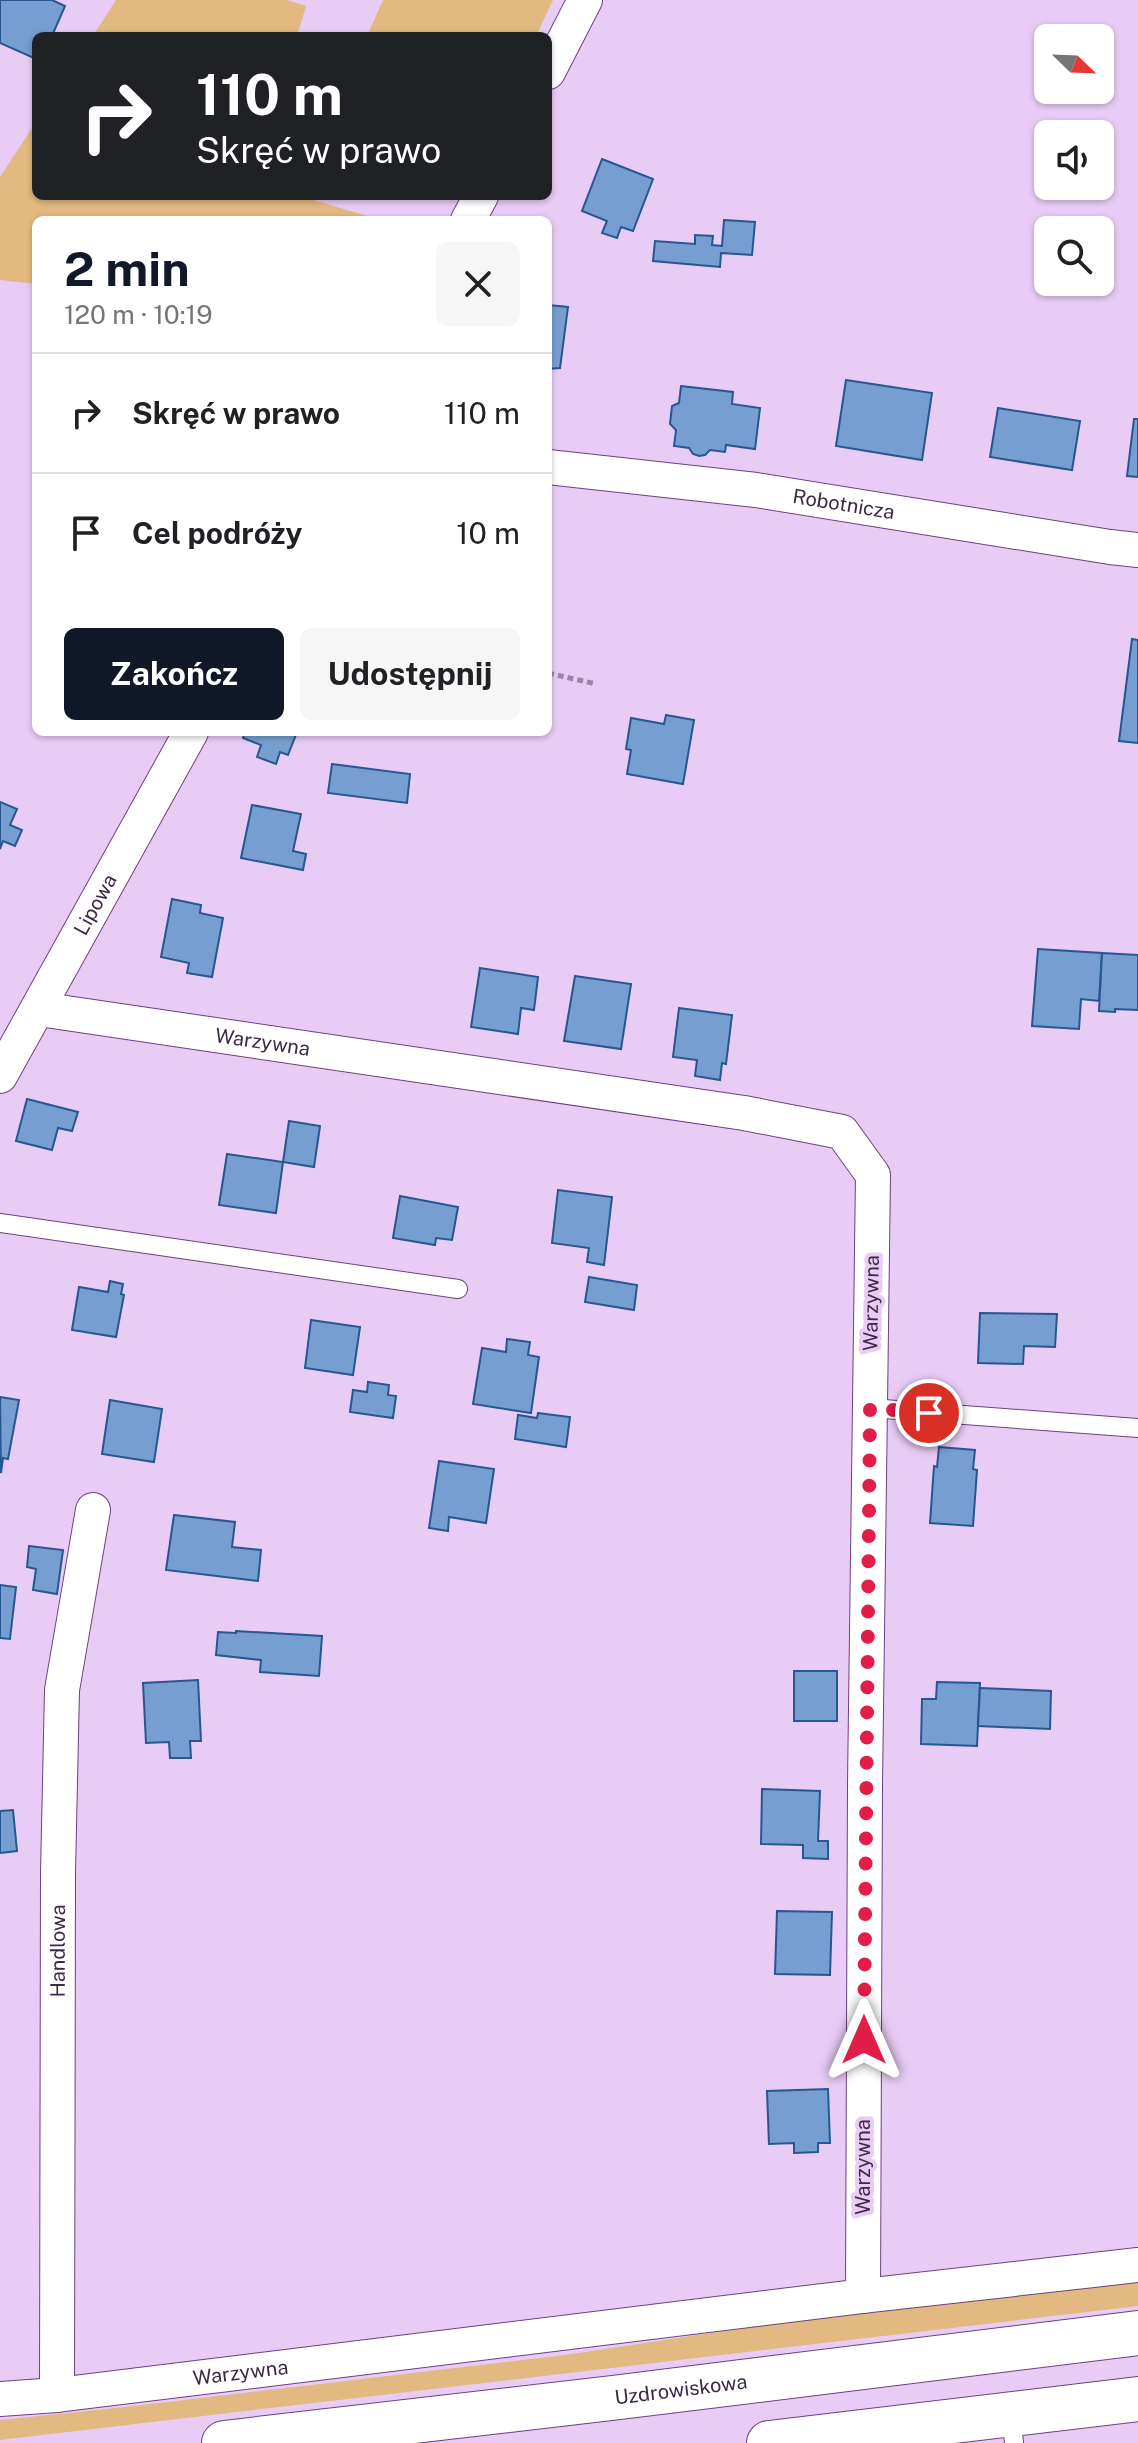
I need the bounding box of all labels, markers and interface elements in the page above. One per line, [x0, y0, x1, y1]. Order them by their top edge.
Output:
north arrow [1034, 24, 1114, 104]
map controls [1034, 24, 1114, 296]
text: 110 m [196, 62, 343, 128]
icon: right [64, 64, 168, 168]
button: sound [1034, 120, 1114, 200]
text: Skręć w prawo [196, 129, 441, 171]
button: search [1034, 216, 1114, 296]
text: 2 min [64, 240, 190, 297]
button: close [436, 242, 520, 326]
text: 120 m · 10:19 [64, 299, 212, 330]
icon: right [64, 391, 108, 435]
text: Skręć w prawo [132, 395, 340, 431]
text: 110 m [444, 395, 520, 431]
street label: Robotnicza [791, 484, 896, 524]
icon: arrive [64, 511, 108, 555]
text: Cel podróży [132, 515, 302, 551]
text: 10 m [456, 515, 520, 551]
button: Zakończ [64, 628, 284, 720]
button: Udostępnij [300, 628, 520, 720]
street label: Lipowa [69, 870, 122, 939]
street label: Warzywna [213, 1023, 312, 1061]
street label: Warzywna [858, 1255, 884, 1351]
pin [895, 1379, 963, 1447]
icon: arrive [907, 1391, 951, 1435]
street label: Handlowa [46, 1904, 70, 1998]
position arrow [822, 1998, 906, 2082]
street label: Warzywna [851, 2119, 875, 2215]
street label: Warzywna [191, 2355, 289, 2390]
street label: Uzdrowiskowa [613, 2369, 749, 2410]

